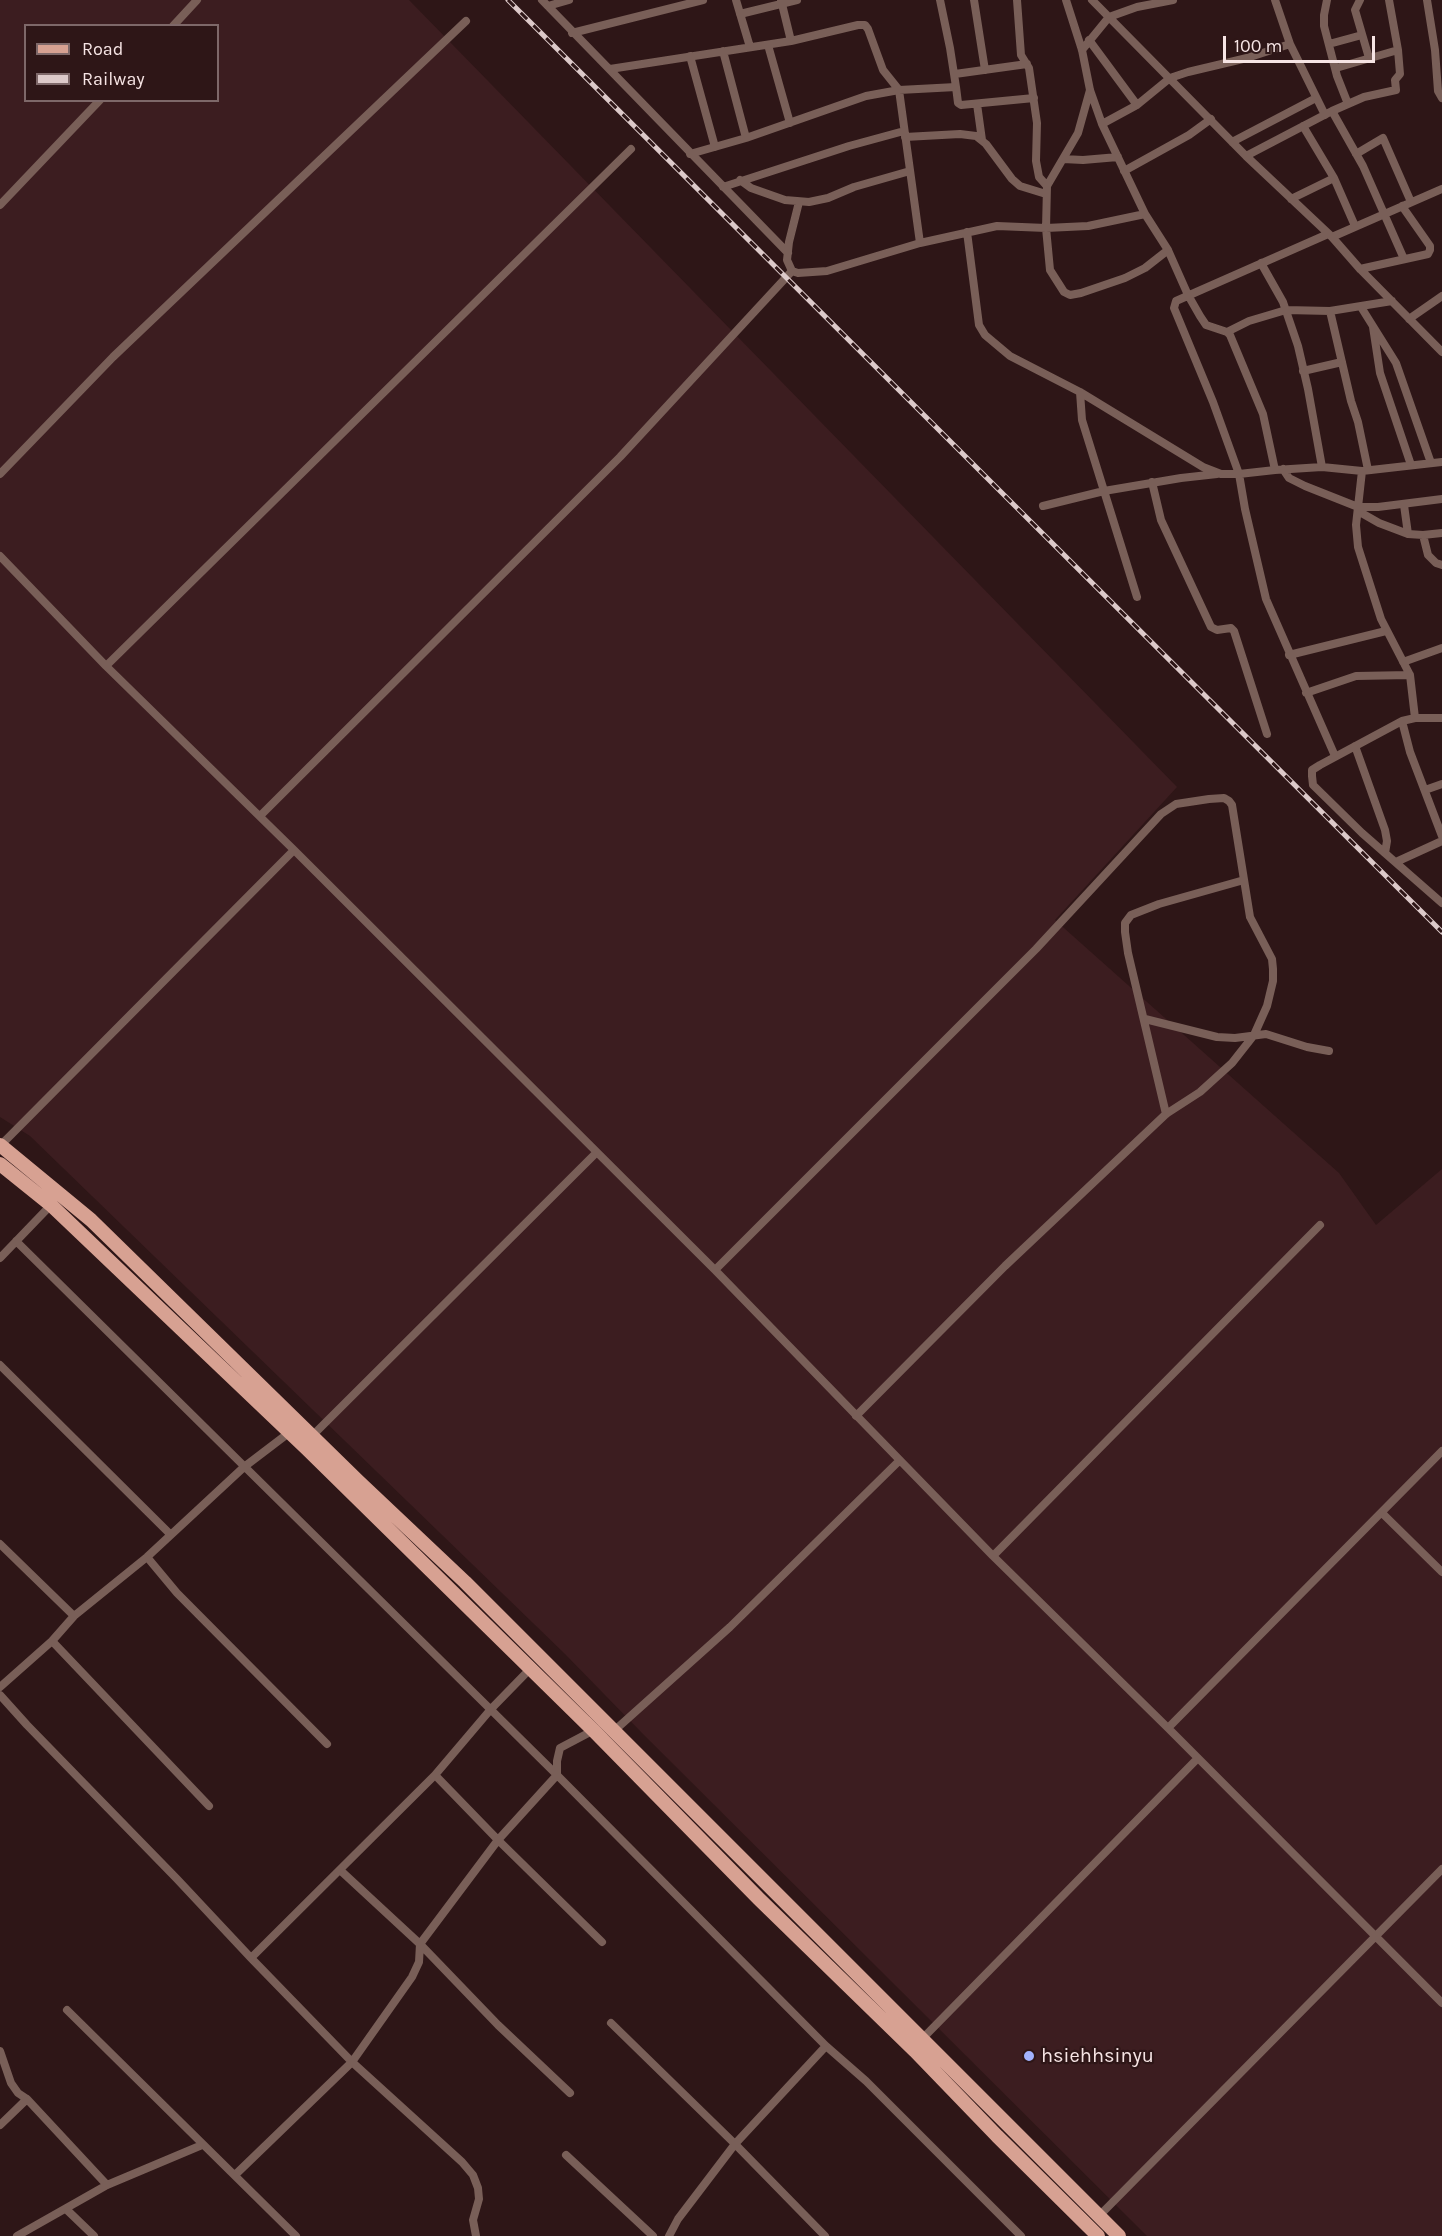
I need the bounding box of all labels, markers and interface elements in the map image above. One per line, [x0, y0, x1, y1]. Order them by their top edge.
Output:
legend [24, 24, 219, 102]
scale bar [1226, 24, 1378, 62]
text: 100 m [1234, 35, 1282, 57]
text: Road [82, 38, 123, 60]
text: Railway [82, 68, 145, 90]
place label: hsiehhsinyu [1041, 2044, 1154, 2068]
marker: hsiehhsinyu [1022, 2049, 1036, 2063]

